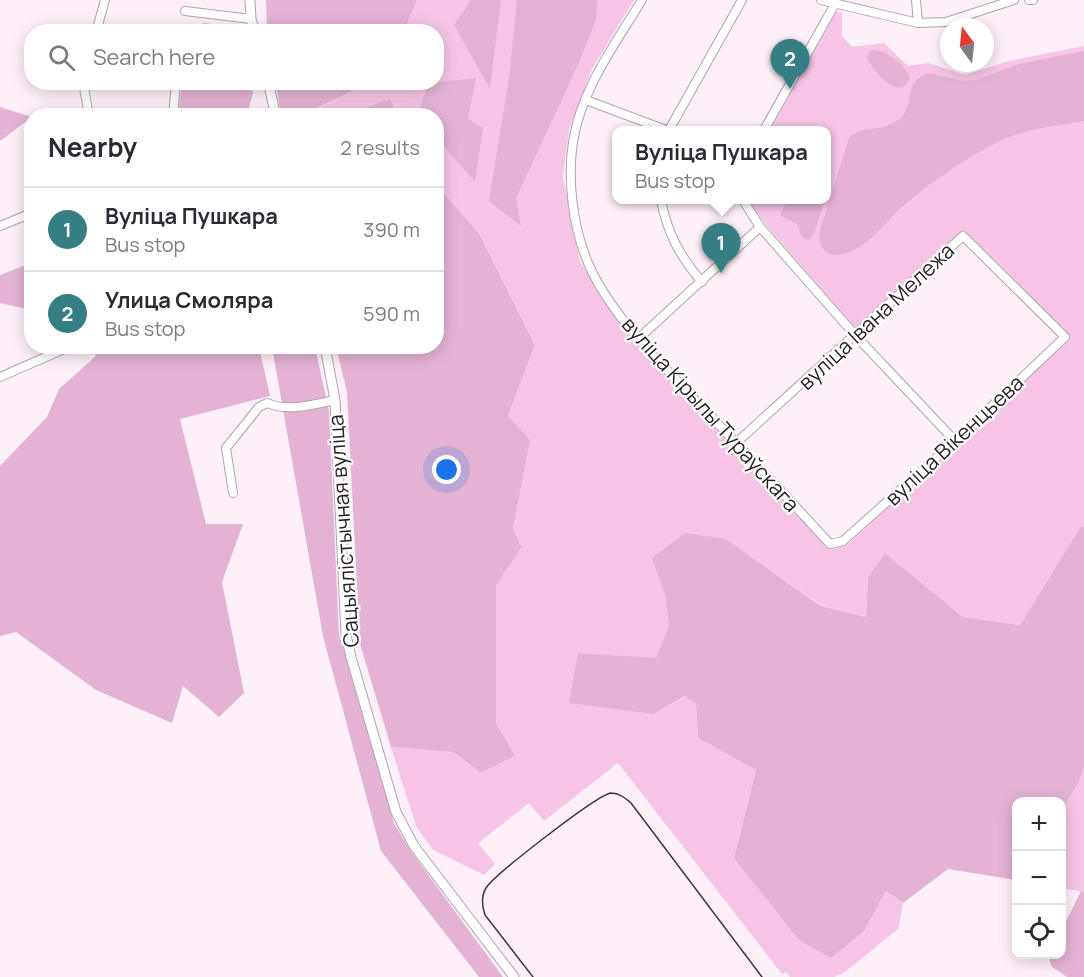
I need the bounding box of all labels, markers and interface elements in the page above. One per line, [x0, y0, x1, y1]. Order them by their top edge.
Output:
north arrow [940, 18, 994, 72]
search box [24, 24, 444, 90]
pin: 2 [770, 40, 810, 89]
icon: search [45, 41, 78, 74]
text: Search here [93, 42, 215, 72]
popup [612, 126, 831, 204]
text: Nearby [48, 129, 137, 165]
text: 2 results [340, 134, 420, 161]
text: Вуліца Пушкара [635, 137, 808, 167]
text: Bus stop [635, 167, 715, 194]
text: Вуліца Пушкара [105, 201, 278, 231]
text: 1 [63, 216, 72, 243]
text: 390 m [363, 216, 420, 243]
pin: 1 [702, 224, 740, 273]
text: Bus stop [105, 231, 185, 258]
street label: вуліца Івана Мележа [792, 236, 960, 396]
text: Улица Смоляра [105, 285, 274, 315]
text: 2 [62, 300, 73, 327]
text: 590 m [363, 300, 420, 327]
street label: вуліца Кірылы Тураўскага [616, 311, 806, 517]
text: Bus stop [105, 315, 185, 342]
street label: вуліца Вікенцьева [879, 369, 1029, 511]
street label: Сацыялістычная вуліца [321, 414, 365, 648]
your location [432, 455, 461, 484]
map controls [1012, 797, 1066, 959]
button: + [1012, 797, 1066, 851]
button: − [1012, 851, 1066, 905]
button: locate [1012, 905, 1066, 959]

